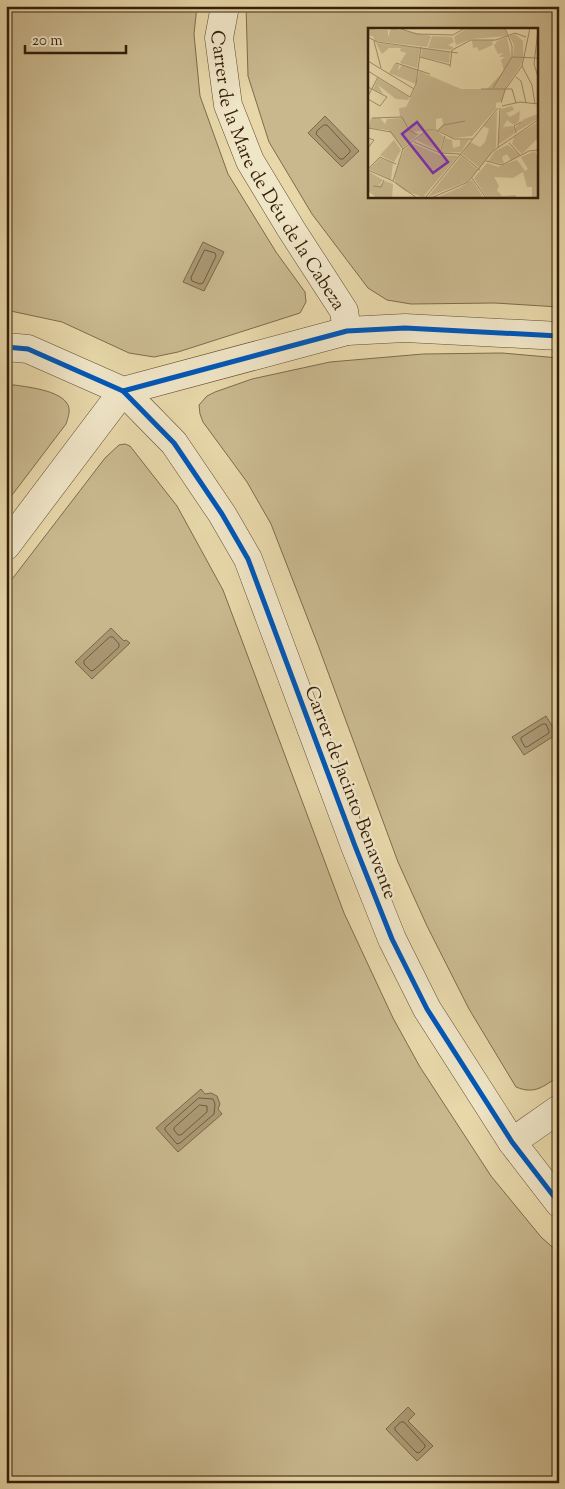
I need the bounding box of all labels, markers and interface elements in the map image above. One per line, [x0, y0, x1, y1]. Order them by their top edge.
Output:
scale bar [25, 22, 126, 54]
street label: Carrer de la Mare de Déu de la Cabeza [202, 27, 351, 316]
inset map [368, 28, 538, 198]
text: 20 m [32, 31, 63, 52]
street label: Carrer de Jacinto Benavente [296, 682, 403, 904]

